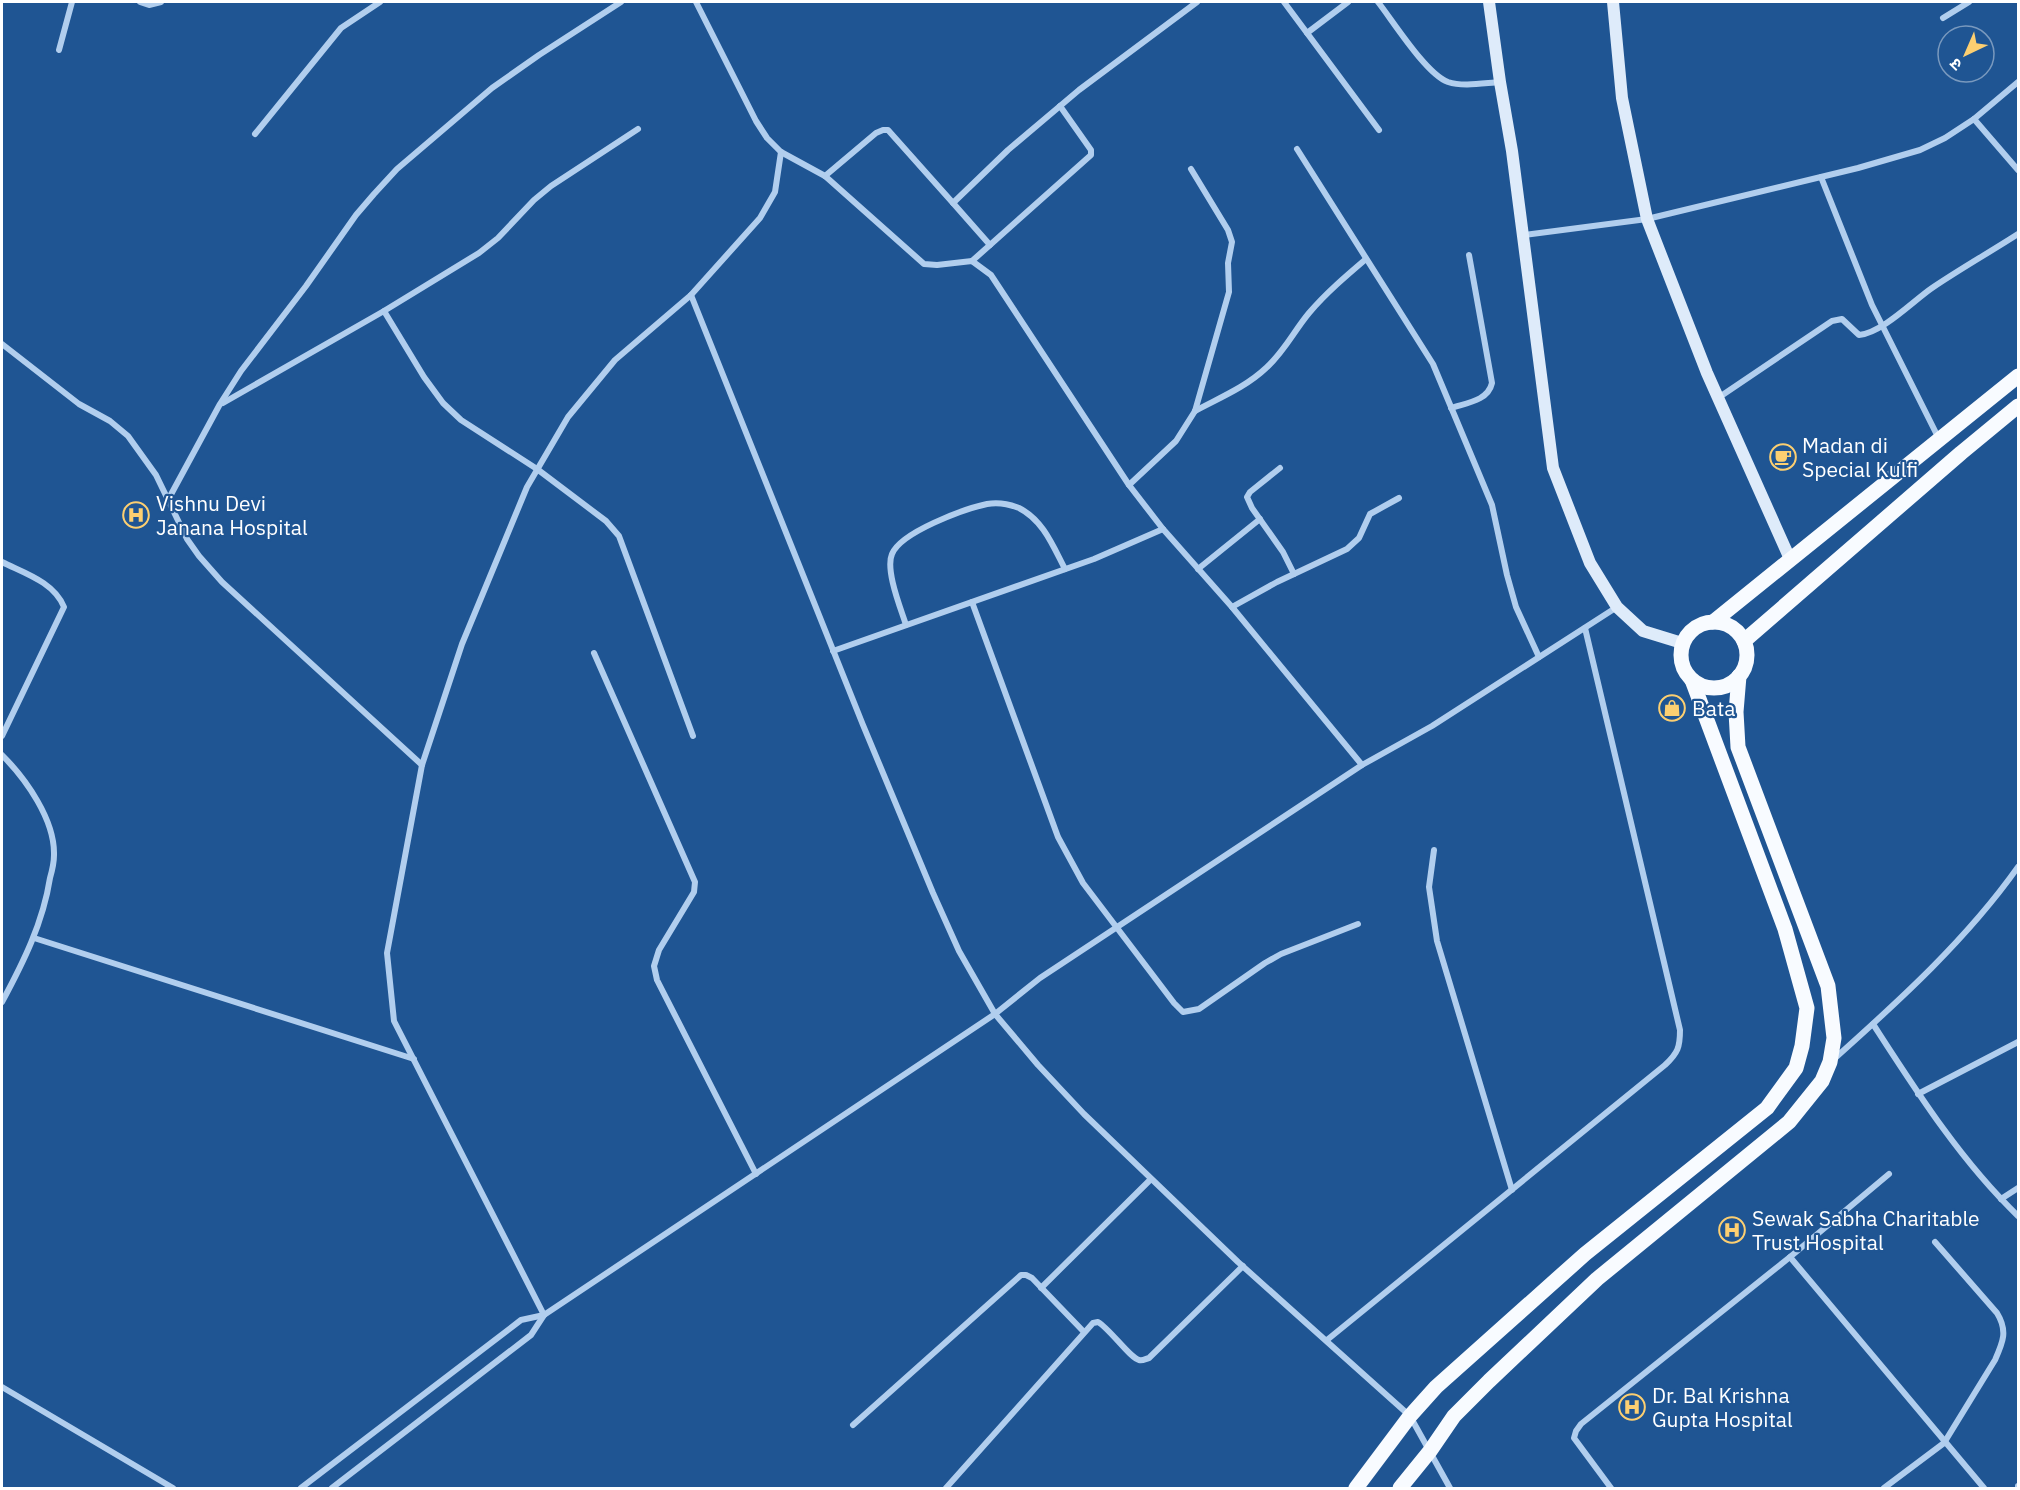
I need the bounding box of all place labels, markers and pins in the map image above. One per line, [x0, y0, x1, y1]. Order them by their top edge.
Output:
place label: Madan di Special Kulfi [1802, 431, 1918, 483]
cafe icon: Madan di Special Kulfi [1768, 442, 1798, 472]
place label: Vishnu Devi Janana Hospital [156, 489, 308, 541]
hospital icon: Vishnu Devi Janana Hospital [121, 500, 151, 530]
shop icon: Bata [1657, 693, 1687, 723]
place label: Bata [1692, 694, 1736, 722]
place label: Sewak Sabha Charitable Trust Hospital [1752, 1204, 1980, 1256]
hospital icon: Sewak Sabha Charitable Trust Hospital [1717, 1215, 1747, 1245]
place label: Dr. Bal Krishna Gupta Hospital [1652, 1381, 1793, 1433]
hospital icon: Dr. Bal Krishna Gupta Hospital [1617, 1392, 1647, 1422]

